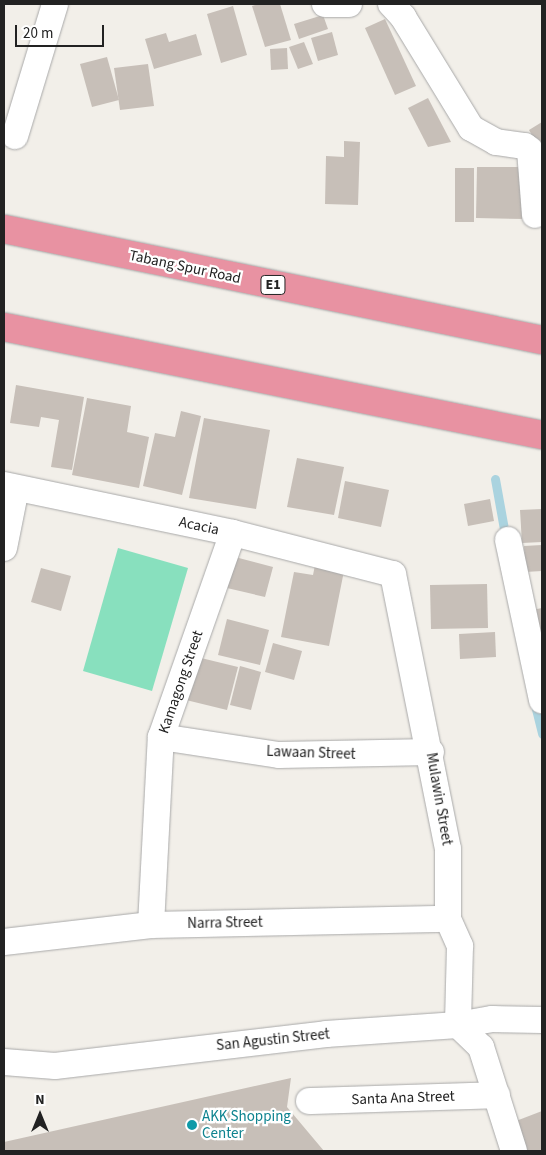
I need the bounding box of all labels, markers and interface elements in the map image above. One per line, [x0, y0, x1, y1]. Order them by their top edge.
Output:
scale bar [18, 15, 106, 47]
text: 20 m [23, 23, 53, 44]
street label: Tabang Spur Road [127, 246, 243, 288]
road number: E1 [259, 274, 287, 296]
street label: Acacia [177, 513, 221, 539]
street label: Kamagong Street [155, 628, 207, 736]
street label: Lawaan Street [266, 742, 356, 764]
street label: Mulawin Street [422, 751, 456, 847]
street label: Narra Street [187, 913, 263, 933]
street label: San Agustin Street [215, 1025, 331, 1055]
street label: Santa Ana Street [351, 1087, 455, 1109]
north arrow [15, 1090, 65, 1140]
text: N [35, 1090, 45, 1110]
place label: AKK Shopping Center [202, 1107, 291, 1142]
marker: AKK Shopping Center [186, 1119, 198, 1131]

